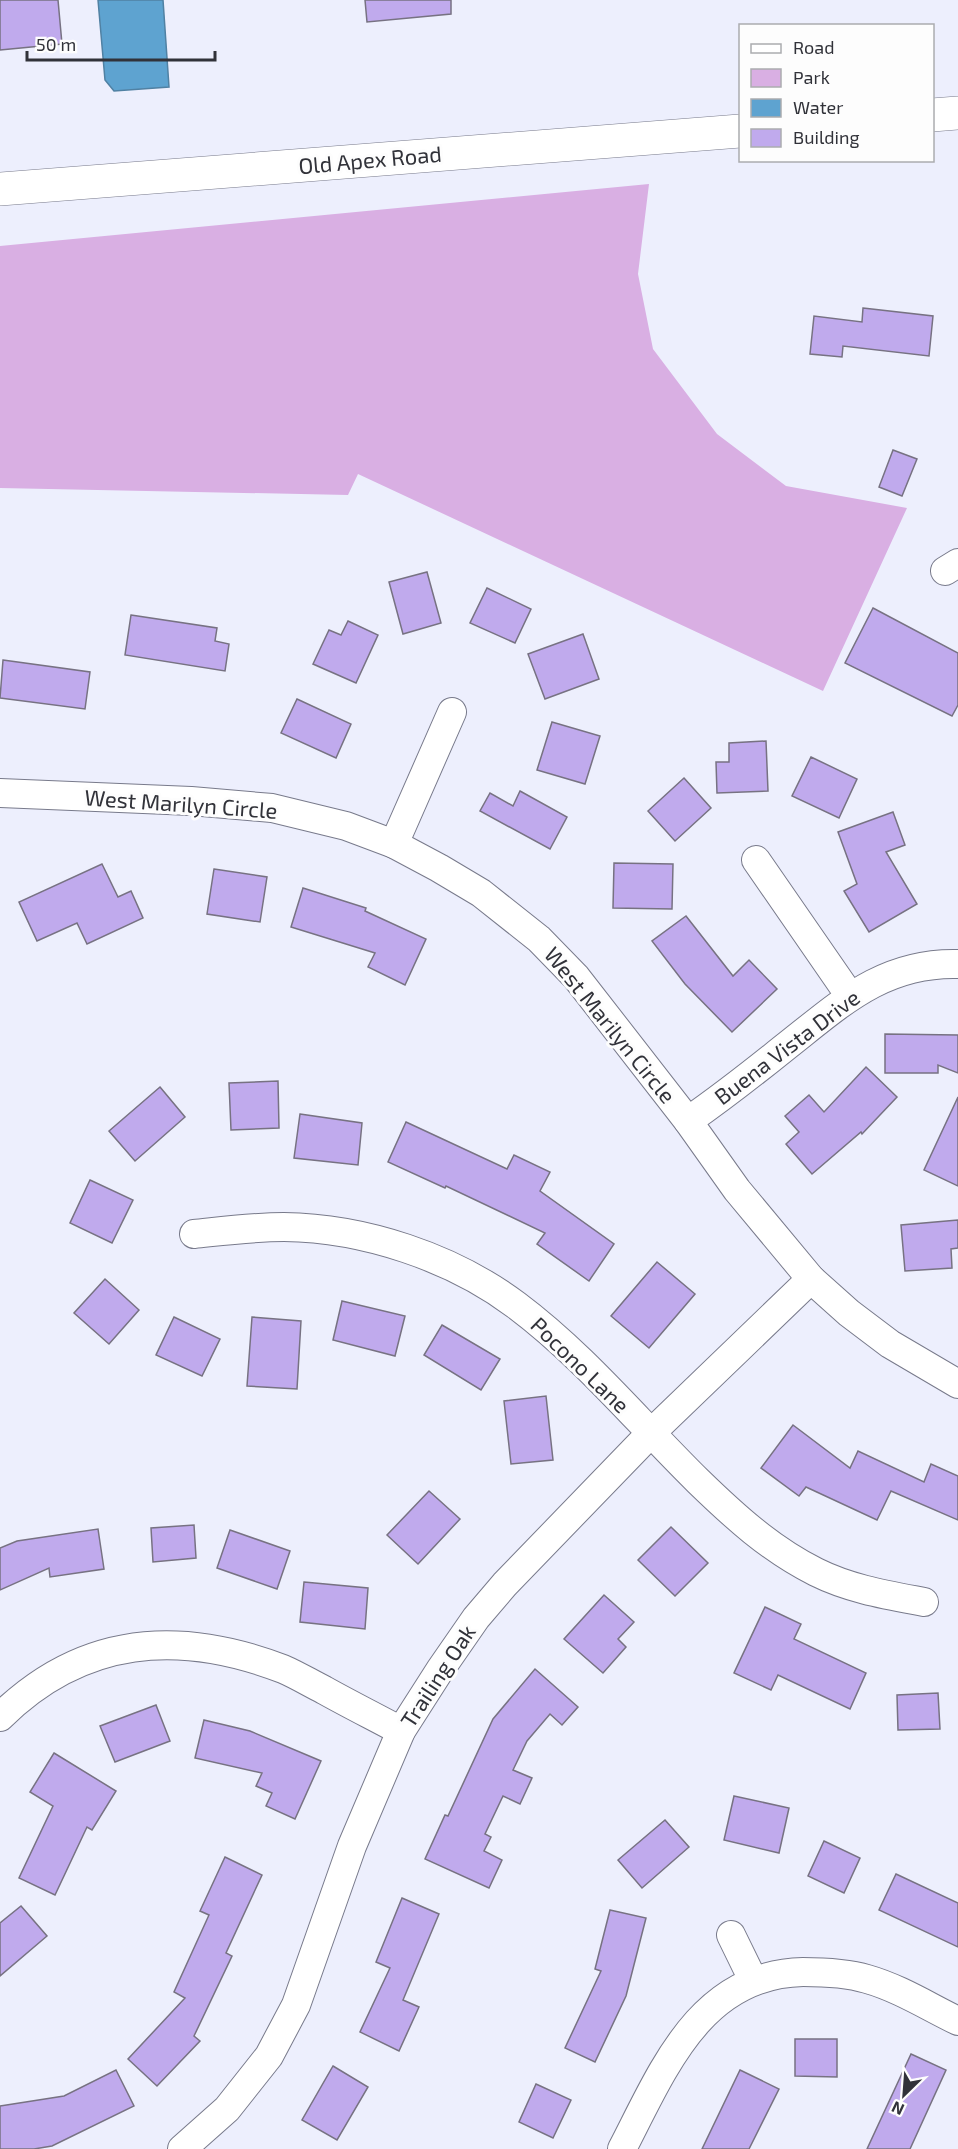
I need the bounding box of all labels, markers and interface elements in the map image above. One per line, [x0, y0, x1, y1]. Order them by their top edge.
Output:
scale bar [27, 24, 214, 62]
legend [739, 24, 934, 162]
text: 50 m [36, 33, 76, 55]
text: Road [793, 36, 834, 58]
text: Park [793, 66, 830, 88]
text: Water [793, 96, 843, 118]
text: Building [793, 126, 860, 148]
street label: Old Apex Road [297, 140, 443, 178]
street label: West Marilyn Circle [84, 783, 278, 823]
street label: West Marilyn Circle [540, 941, 682, 1108]
street label: Buena Vista Drive [709, 983, 864, 1109]
street label: Pocono Lane [526, 1311, 635, 1418]
street label: Trailing Oak [394, 1619, 480, 1732]
north arrow [874, 2065, 934, 2125]
text: N [888, 2098, 907, 2120]

